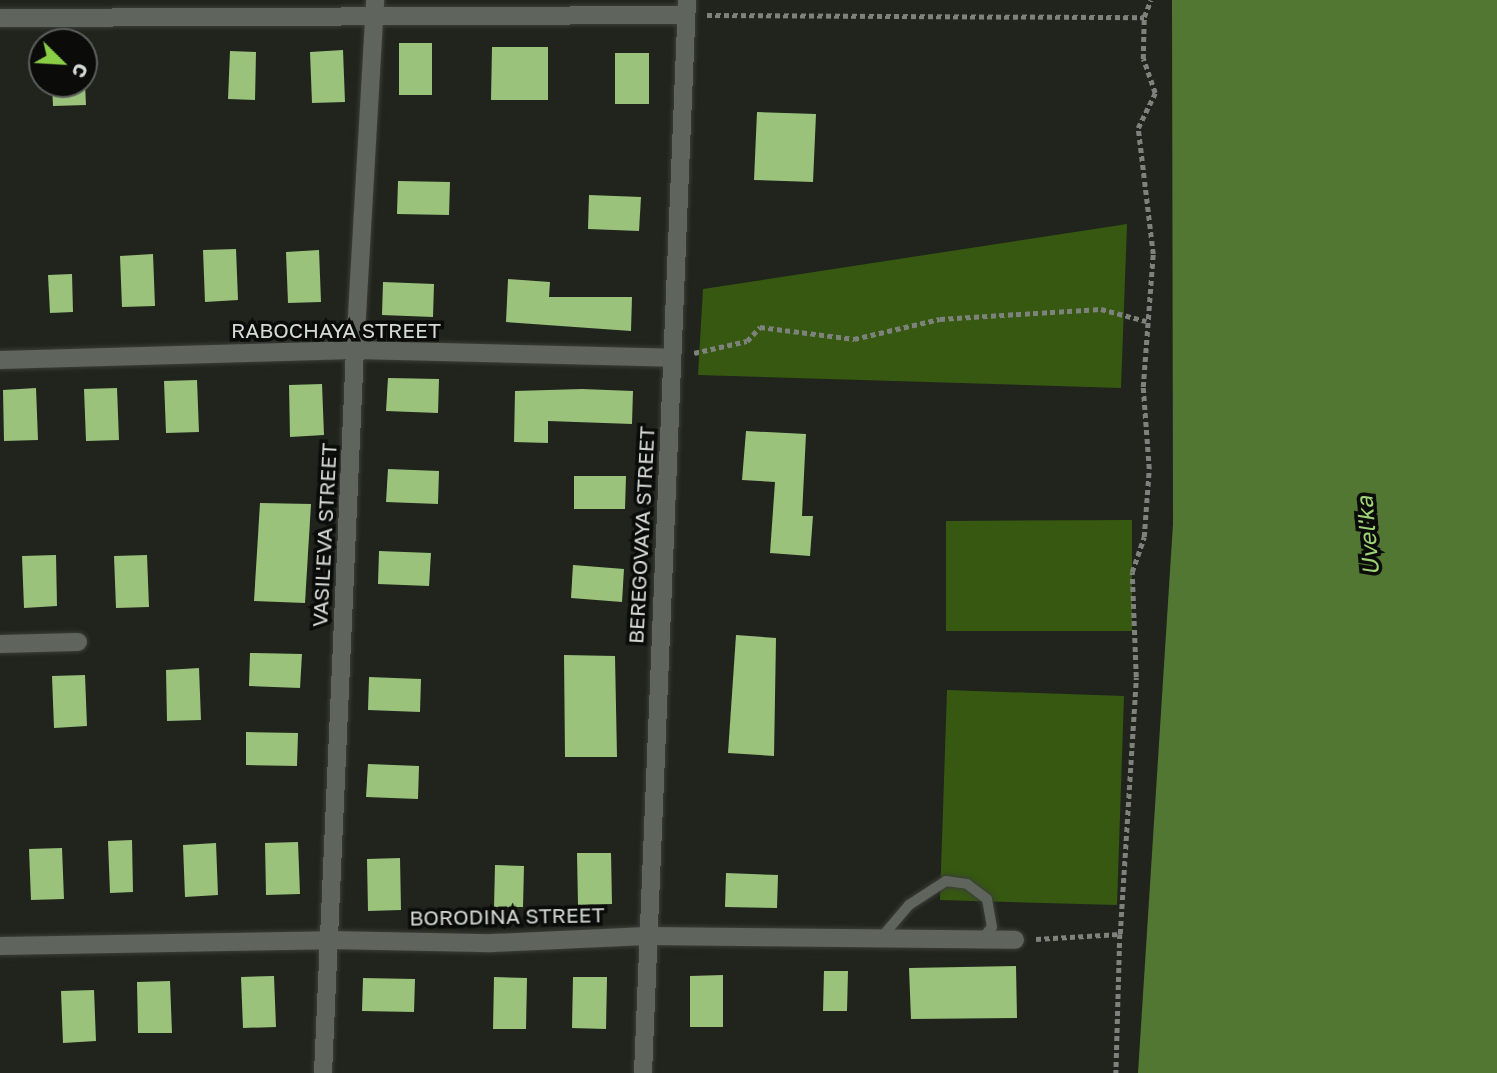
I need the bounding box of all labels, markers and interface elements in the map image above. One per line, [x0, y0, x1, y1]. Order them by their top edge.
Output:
north arrow [28, 28, 98, 98]
text: С [68, 60, 94, 82]
street label: RABOCHAYA STREET [231, 317, 441, 343]
street label: BEREGOVAYA STREET [623, 426, 659, 644]
street label: VASIL'EVA STREET [307, 442, 341, 628]
water label: Uvel'ka [1350, 495, 1384, 577]
street label: BORODINA STREET [409, 902, 605, 930]

